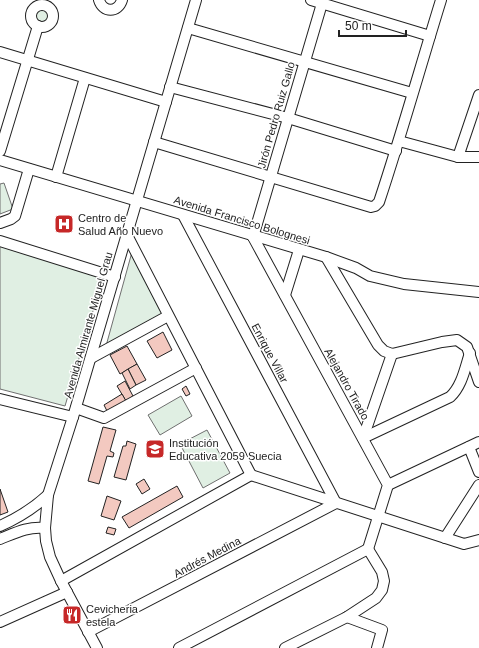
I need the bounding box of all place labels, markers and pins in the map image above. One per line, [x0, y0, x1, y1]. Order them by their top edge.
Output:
place label: Centro de Salud Año Nuevo [78, 212, 163, 237]
hospital icon: Centro de Salud Año Nuevo [53, 213, 75, 235]
place label: Institución Educativa 2059 Suecia [169, 437, 282, 462]
school or university icon: Institución Educativa 2059 Suecia [144, 438, 166, 460]
place label: Cevicheria estela [86, 603, 139, 628]
restaurant icon: Cevicheria estela [61, 604, 83, 626]

